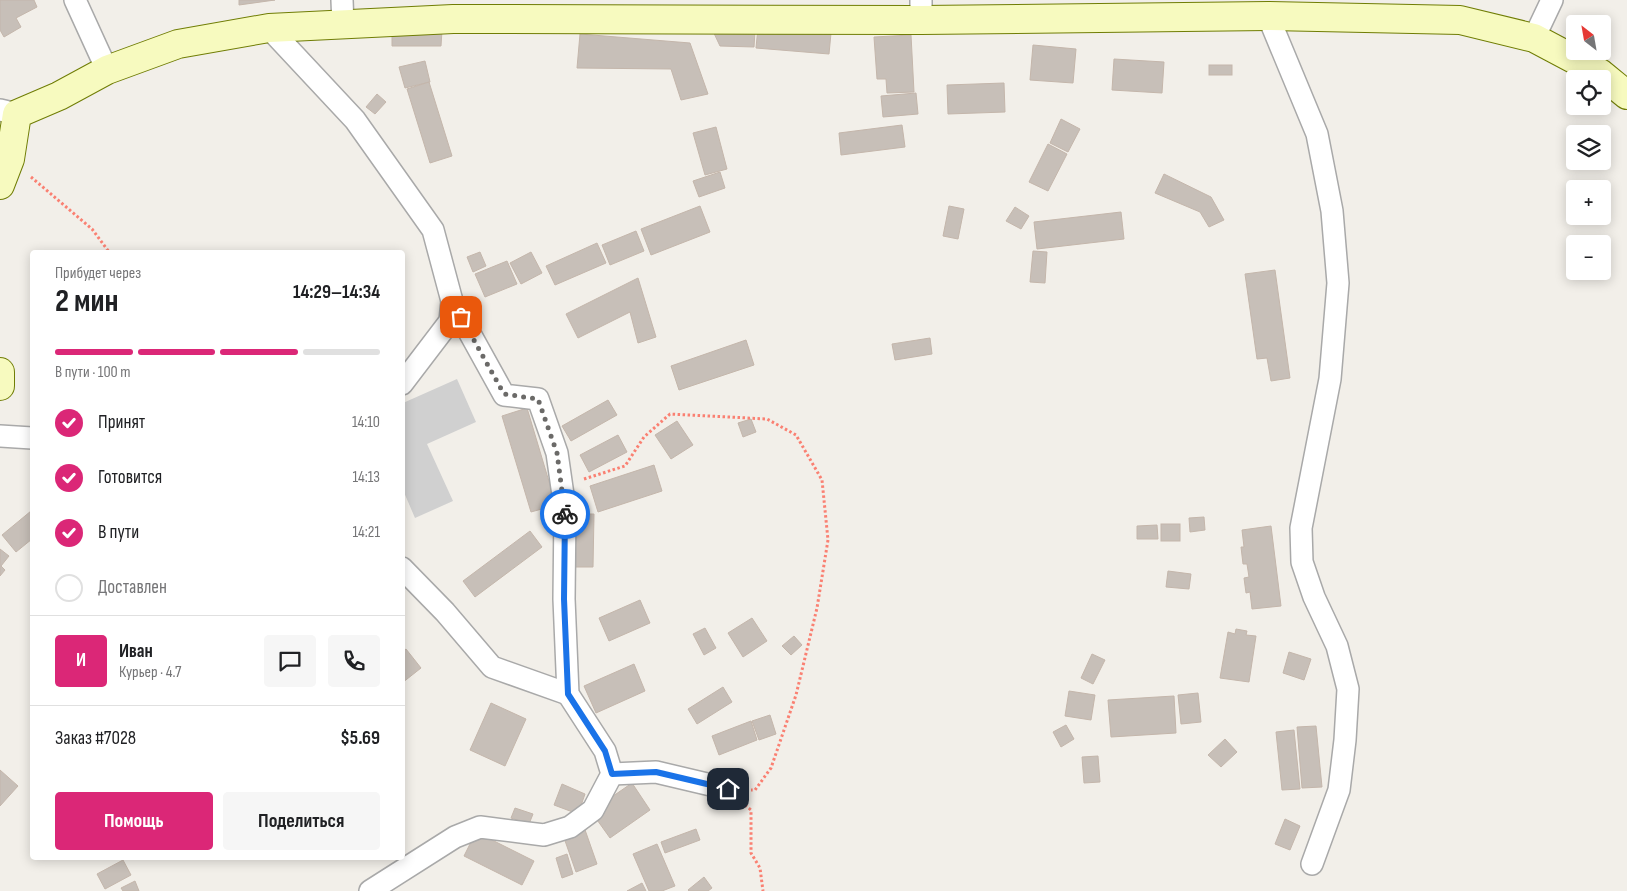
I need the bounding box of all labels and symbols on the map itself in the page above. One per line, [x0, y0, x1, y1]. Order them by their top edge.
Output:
north arrow [1566, 15, 1611, 60]
pin [440, 296, 482, 338]
courier [540, 489, 590, 539]
pin [707, 768, 749, 810]

